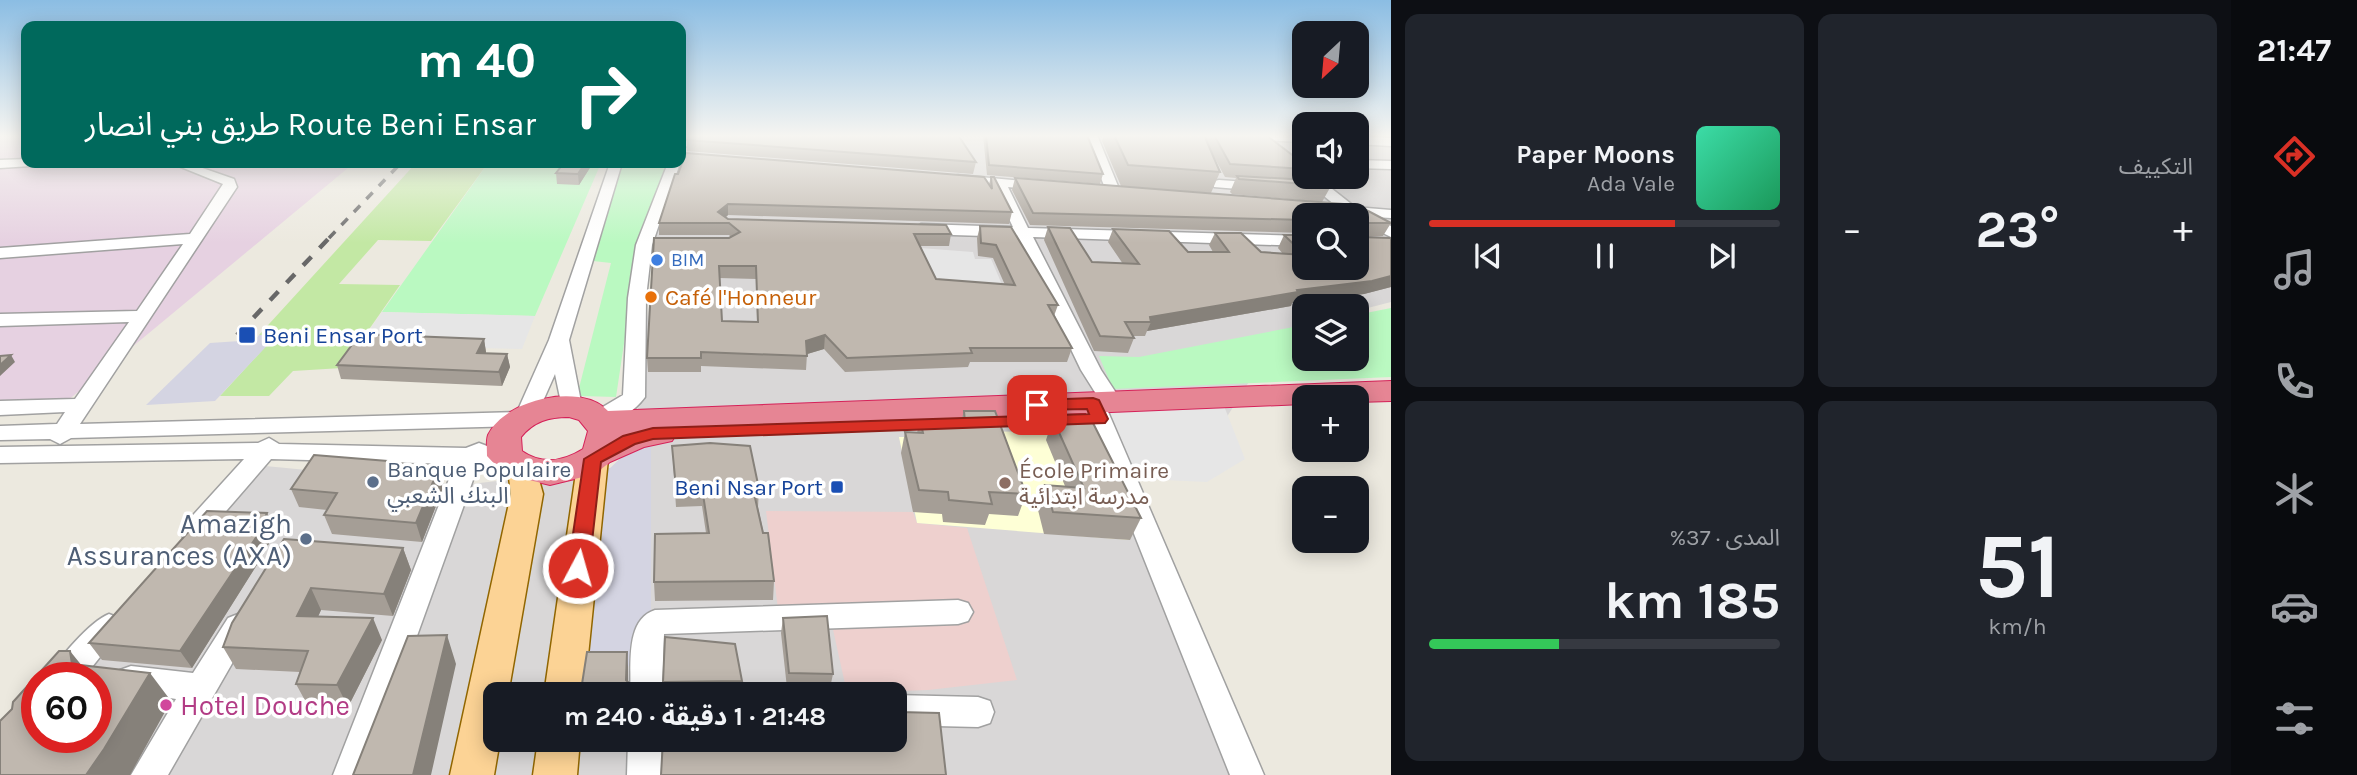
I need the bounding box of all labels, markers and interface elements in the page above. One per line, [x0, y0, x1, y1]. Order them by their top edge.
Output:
north arrow [1292, 21, 1368, 98]
map controls [1292, 21, 1369, 553]
text: 40 m [417, 32, 536, 89]
text: 21:47 [2257, 32, 2331, 69]
icon: right [560, 49, 651, 140]
text: Route Beni Ensar طريق بني انصار [85, 106, 536, 143]
button: sound [1292, 112, 1369, 189]
icon: directions [2270, 132, 2319, 181]
text: Paper Moons [1516, 139, 1675, 170]
text: التكييف [2119, 153, 2193, 180]
text: Ada Vale [1587, 170, 1675, 197]
text: 23° [1975, 199, 2060, 260]
button: search [1292, 203, 1369, 280]
text: − [1842, 207, 1862, 252]
text: + [2173, 207, 2193, 252]
icon: previous [1469, 237, 1507, 275]
icon: pause [1586, 237, 1624, 275]
icon: next [1703, 237, 1741, 275]
icon: music [2270, 245, 2319, 294]
place label: BIM [671, 249, 704, 271]
marker: BIM [649, 252, 665, 268]
place label: Café l'Honneur [665, 284, 817, 311]
marker: Café l'Honneur [643, 289, 659, 305]
button: layers [1292, 294, 1369, 371]
place label: Beni Ensar Port [263, 322, 423, 349]
marker: Beni Ensar Port [237, 325, 257, 345]
icon: phone [2270, 357, 2319, 406]
pin [1007, 375, 1067, 435]
button: + [1292, 385, 1369, 462]
icon: arrive [1018, 386, 1056, 424]
place label: Banque Populaire البنك الشعبي [387, 456, 571, 512]
place label: École Primaire مدرسة ابتدائية [1019, 457, 1169, 510]
icon: climate [2270, 469, 2319, 518]
marker: Banque Populaire البنك الشعبي [365, 474, 381, 490]
place label: Beni Nsar Port [674, 474, 823, 501]
marker: École Primaire مدرسة ابتدائية [997, 475, 1013, 491]
button: − [1292, 476, 1369, 553]
marker: Beni Nsar Port [829, 479, 845, 495]
place label: Amazigh Assurances (AXA) [67, 507, 292, 572]
text: 51 [1975, 514, 2060, 620]
text: المدى · 37% [1669, 524, 1780, 551]
marker: Amazigh Assurances (AXA) [298, 531, 314, 547]
position arrow [541, 531, 615, 605]
text: 185 km [1604, 570, 1780, 631]
icon: car [2270, 582, 2319, 631]
text: km/h [1988, 613, 2047, 640]
speed limit sign: 60 [21, 662, 112, 753]
place label: Hotel Douche [180, 689, 350, 722]
icon: filters [2270, 694, 2319, 743]
marker: Hotel Douche [158, 697, 174, 713]
text: 21:48 · 1 دقيقة · 240 m [564, 701, 826, 732]

